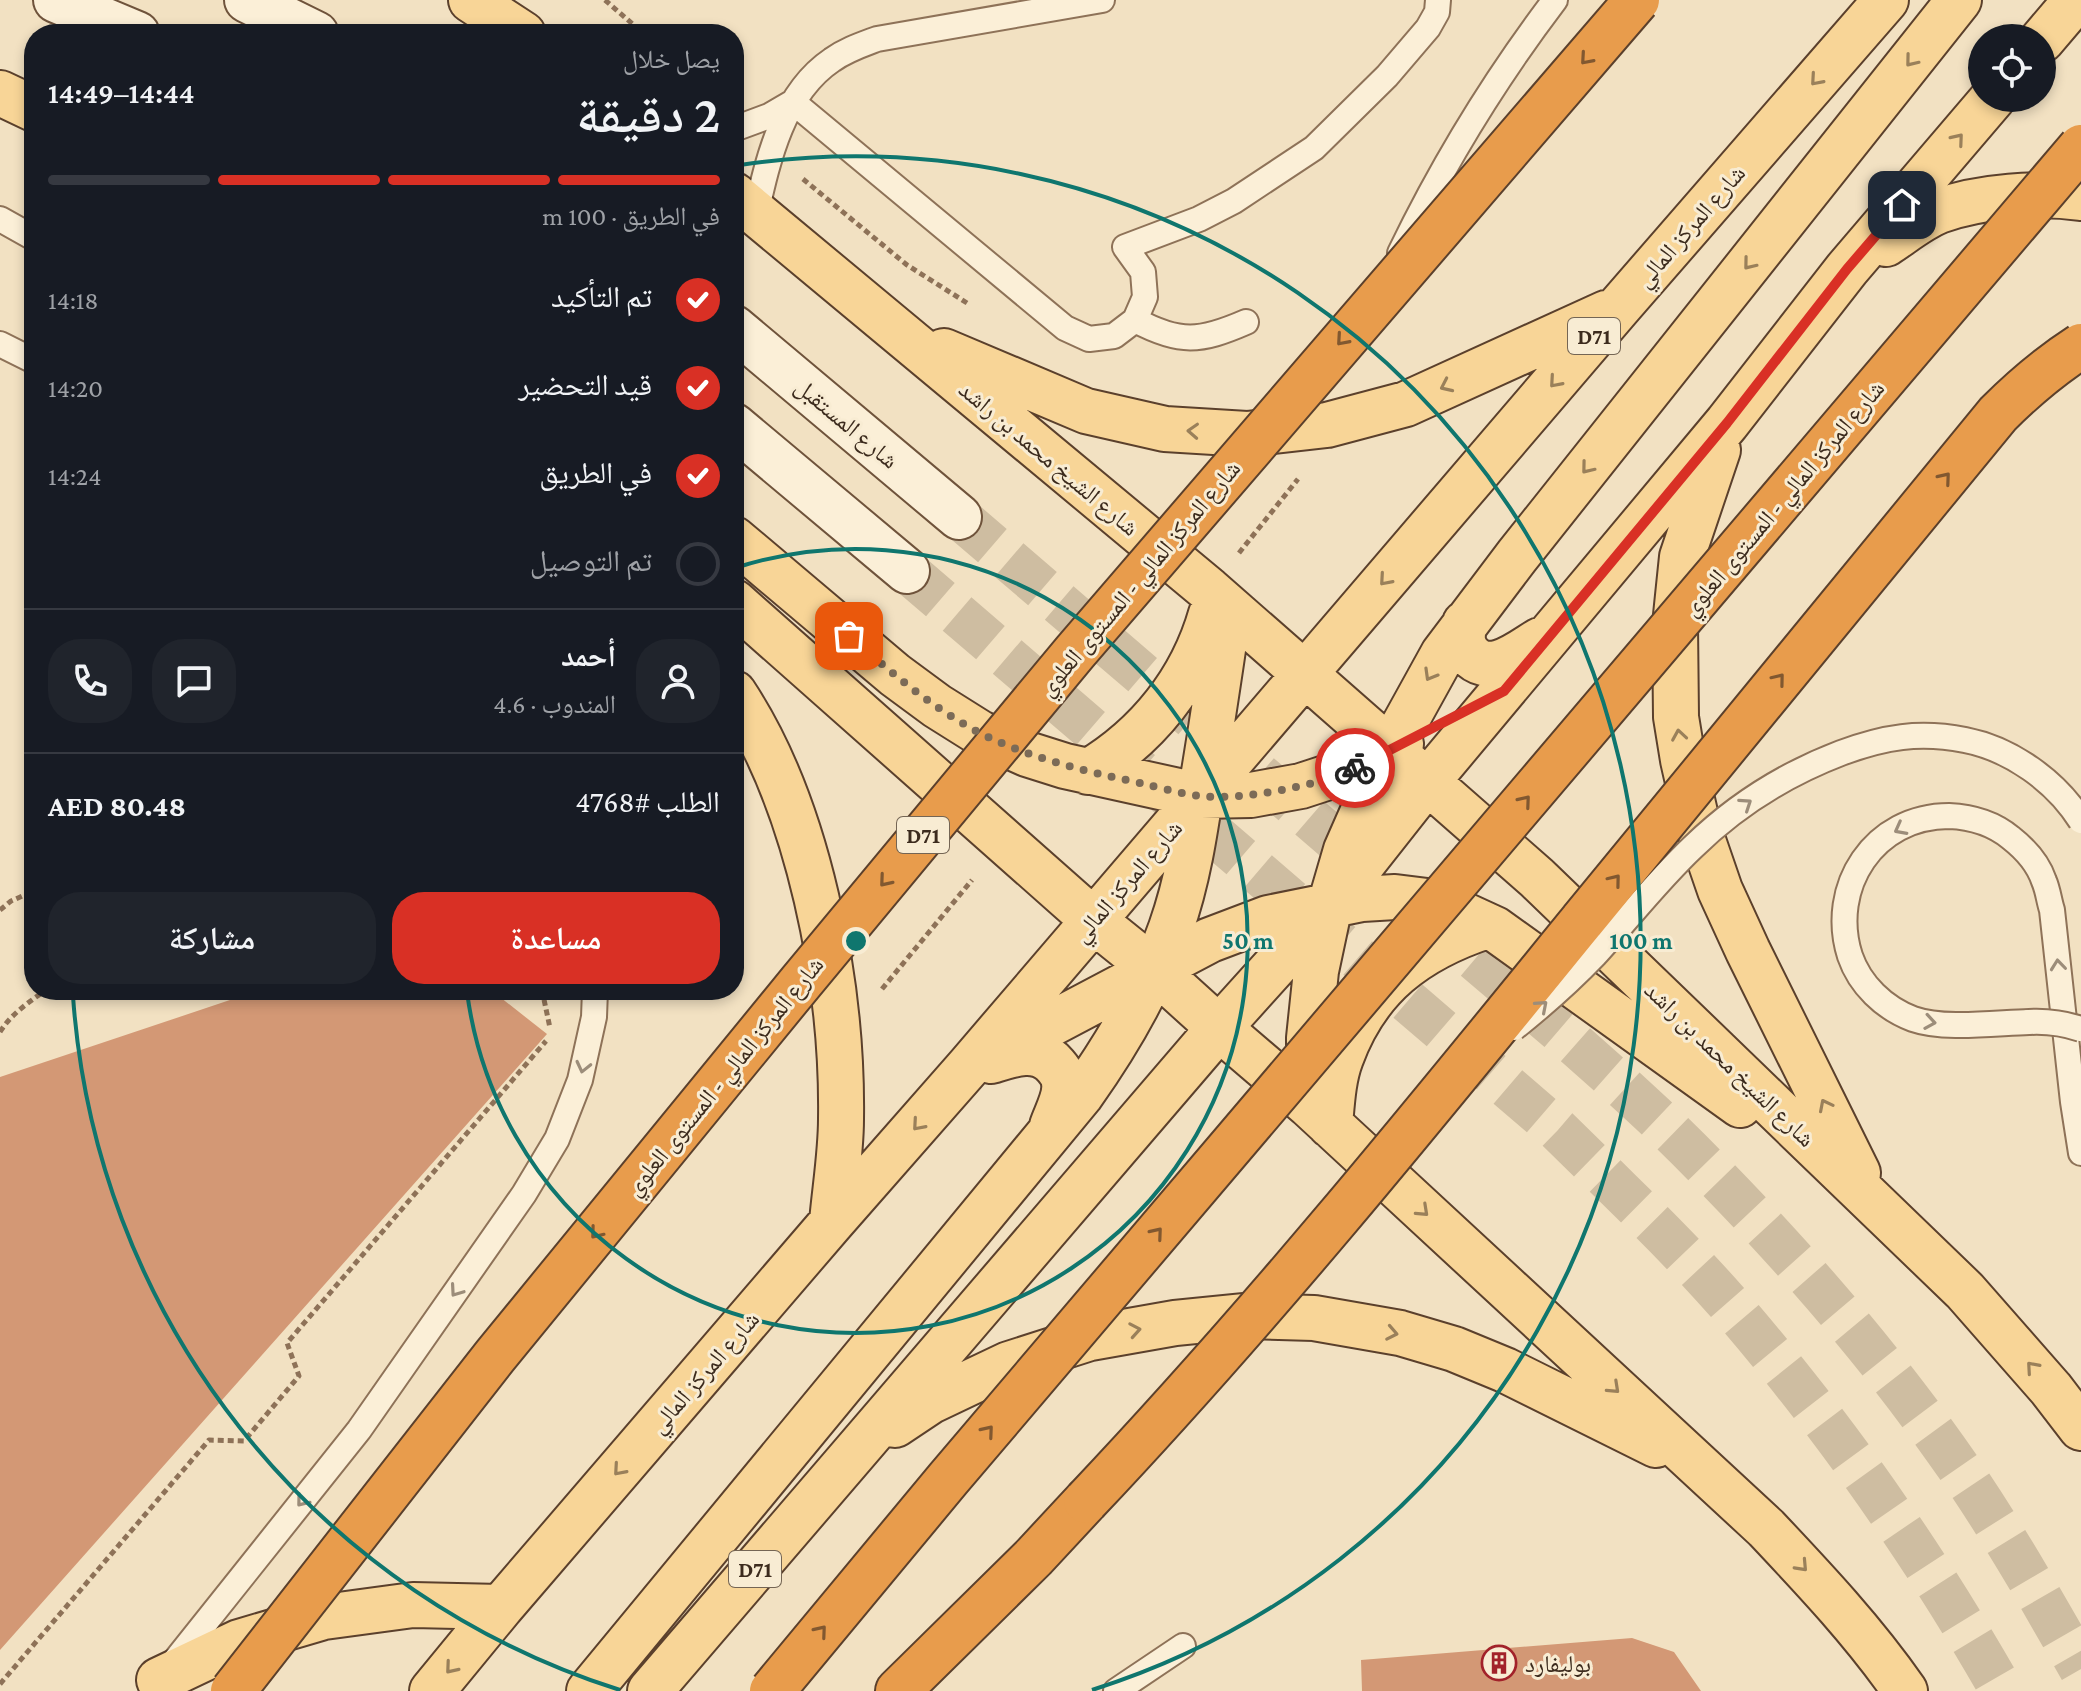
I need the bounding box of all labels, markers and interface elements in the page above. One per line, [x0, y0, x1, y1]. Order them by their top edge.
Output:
map controls [1968, 24, 2056, 112]
button: locate [1968, 24, 2056, 112]
text: يصل خلال [623, 45, 720, 74]
one-way arrow [1581, 50, 1596, 64]
one-way arrow [1906, 52, 1921, 66]
one-way arrow [1812, 70, 1826, 85]
text: 14:44–14:49 [48, 76, 195, 109]
text: 2 دقيقة [576, 85, 720, 143]
one-way arrow [1948, 134, 1963, 148]
street label: شارع المركز المالي [1630, 159, 1755, 297]
pin [1868, 171, 1936, 239]
icon: home [1880, 183, 1924, 227]
text: في الطريق · 100 m [542, 202, 720, 231]
one-way arrow [1744, 255, 1759, 269]
icon: check [676, 278, 720, 322]
text: تم التأكيد [551, 280, 652, 313]
text: 14:18 [48, 286, 98, 315]
road number: D71 [1568, 318, 1620, 354]
one-way arrow [1338, 331, 1352, 346]
icon: check [676, 366, 720, 410]
text: قيد التحضير [518, 368, 652, 401]
street label: شارع المستقبل [789, 372, 904, 475]
one-way arrow [1550, 373, 1564, 388]
text: 14:20 [48, 374, 103, 403]
street label: شارع الشيخ محمد بن راشد [952, 375, 1144, 542]
street label: شارع المركز المالي - المستوى العلوي [1676, 375, 1894, 625]
one-way arrow [1440, 376, 1454, 392]
one-way arrow [1186, 423, 1199, 440]
icon: check [676, 454, 720, 498]
street label: شارع المركز المالي - المستوى العلوي [1032, 455, 1250, 705]
text: في الطريق [539, 456, 652, 489]
one-way arrow [1582, 459, 1596, 474]
text: 14:24 [48, 462, 102, 491]
one-way arrow [1935, 473, 1950, 487]
text: تم التوصيل [530, 544, 652, 577]
one-way arrow [1380, 570, 1395, 585]
pin [815, 602, 883, 670]
icon: bag [827, 614, 871, 658]
button: phone [48, 639, 132, 723]
button: chat [152, 639, 236, 723]
text: أحمد [561, 639, 616, 672]
button: person [636, 639, 720, 723]
one-way arrow [1425, 667, 1440, 681]
one-way arrow [1769, 673, 1784, 688]
text: المندوب · 4.6 [493, 690, 616, 719]
courier [1315, 728, 1395, 808]
one-way arrow [1671, 728, 1688, 742]
icon: bike [1333, 746, 1377, 790]
text: الطلب #4768 [575, 785, 720, 818]
text: AED 80.48 [48, 789, 186, 822]
one-way arrow [1515, 795, 1530, 810]
one-way arrow [1737, 799, 1752, 814]
street label: شارع المركز المالي [1067, 814, 1192, 952]
road number: D71 [897, 817, 949, 853]
one-way arrow [1893, 819, 1908, 834]
one-way arrow [880, 871, 895, 886]
one-way arrow [1605, 875, 1620, 889]
button: مشاركة [48, 892, 376, 984]
button: مساعدة [392, 892, 720, 984]
centre of rings [842, 927, 870, 955]
text: 50 m [1222, 927, 1274, 954]
text: 100 m [1609, 927, 1673, 954]
street label: شارع المركز المالي - المستوى العلوي [619, 951, 833, 1205]
one-way arrow [2049, 958, 2066, 971]
street label: شارع الشيخ محمد بن راشد [1638, 976, 1821, 1154]
one-way arrow [1532, 1001, 1547, 1016]
one-way arrow [1923, 1013, 1937, 1030]
one-way arrow [575, 1059, 592, 1073]
one-way arrow [1818, 1099, 1834, 1113]
one-way arrow [913, 1115, 927, 1130]
one-way arrow [1413, 1202, 1428, 1216]
one-way arrow [591, 1224, 605, 1239]
one-way arrow [1147, 1228, 1161, 1243]
one-way arrow [451, 1283, 466, 1297]
street label: شارع المركز المالي [644, 1305, 769, 1443]
one-way arrow [1128, 1323, 1141, 1340]
one-way arrow [1386, 1323, 1399, 1340]
one-way arrow [2027, 1362, 2042, 1377]
one-way arrow [1605, 1378, 1619, 1393]
one-way arrow [978, 1426, 993, 1441]
one-way arrow [615, 1460, 629, 1475]
one-way arrow [297, 1492, 312, 1506]
road number: D71 [729, 1551, 781, 1587]
one-way arrow [1793, 1557, 1808, 1571]
one-way arrow [812, 1625, 826, 1640]
building icon: بوليفارد [1480, 1644, 1518, 1682]
place label: بوليفارد [1525, 1650, 1591, 1677]
one-way arrow [446, 1659, 461, 1673]

